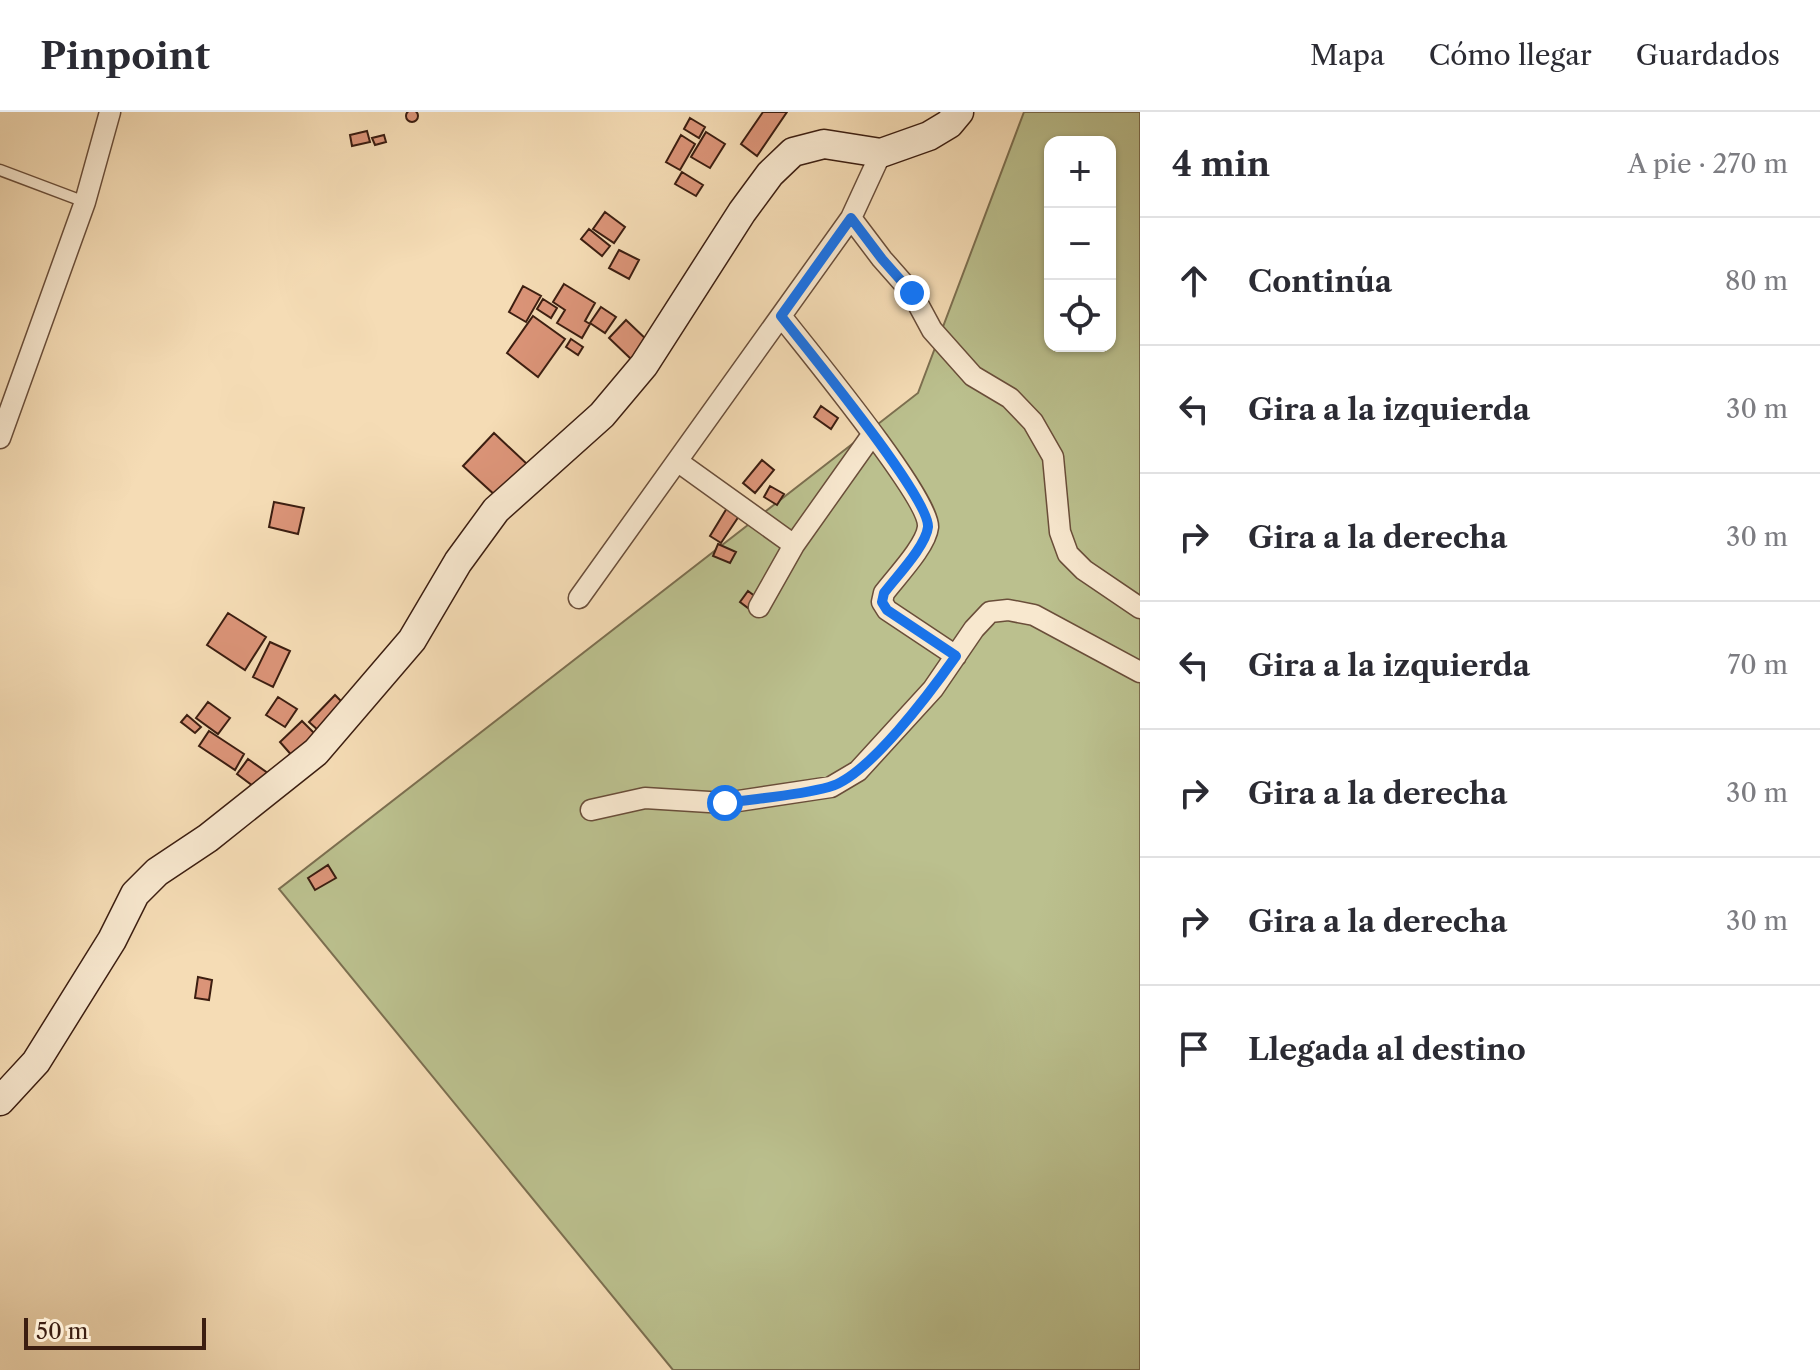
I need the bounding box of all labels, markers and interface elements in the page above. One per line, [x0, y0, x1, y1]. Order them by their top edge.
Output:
text: Pinpoint [40, 32, 210, 79]
text: Mapa [1310, 38, 1385, 72]
text: Cómo llegar [1429, 38, 1592, 72]
text: Guardados [1636, 38, 1780, 72]
map controls [1044, 136, 1116, 352]
button: + [1044, 136, 1116, 208]
text: 4 min [1172, 143, 1270, 185]
text: A pie · 270 m [1628, 148, 1788, 180]
button: − [1044, 208, 1116, 280]
icon: ahead [1172, 259, 1216, 303]
text: Continúa [1248, 263, 1392, 300]
text: 80 m [1725, 265, 1788, 297]
route end [894, 275, 930, 311]
button: locate [1044, 280, 1116, 352]
icon: left [1172, 387, 1216, 431]
text: Gira a la izquierda [1248, 391, 1530, 428]
text: 30 m [1726, 393, 1788, 425]
icon: right [1172, 515, 1216, 559]
text: Gira a la derecha [1248, 519, 1507, 556]
text: 30 m [1726, 521, 1788, 553]
icon: left [1172, 643, 1216, 687]
text: Gira a la izquierda [1248, 647, 1530, 684]
text: 70 m [1728, 649, 1788, 681]
icon: right [1172, 771, 1216, 815]
text: Gira a la derecha [1248, 775, 1507, 812]
text: 30 m [1726, 777, 1788, 809]
route start [707, 785, 743, 821]
icon: right [1172, 899, 1216, 943]
text: Gira a la derecha [1248, 903, 1507, 940]
text: 30 m [1726, 905, 1788, 937]
icon: arrive [1172, 1027, 1216, 1071]
text: Llegada al destino [1248, 1031, 1526, 1068]
scale bar [24, 1314, 206, 1350]
text: 50 m [36, 1318, 88, 1345]

